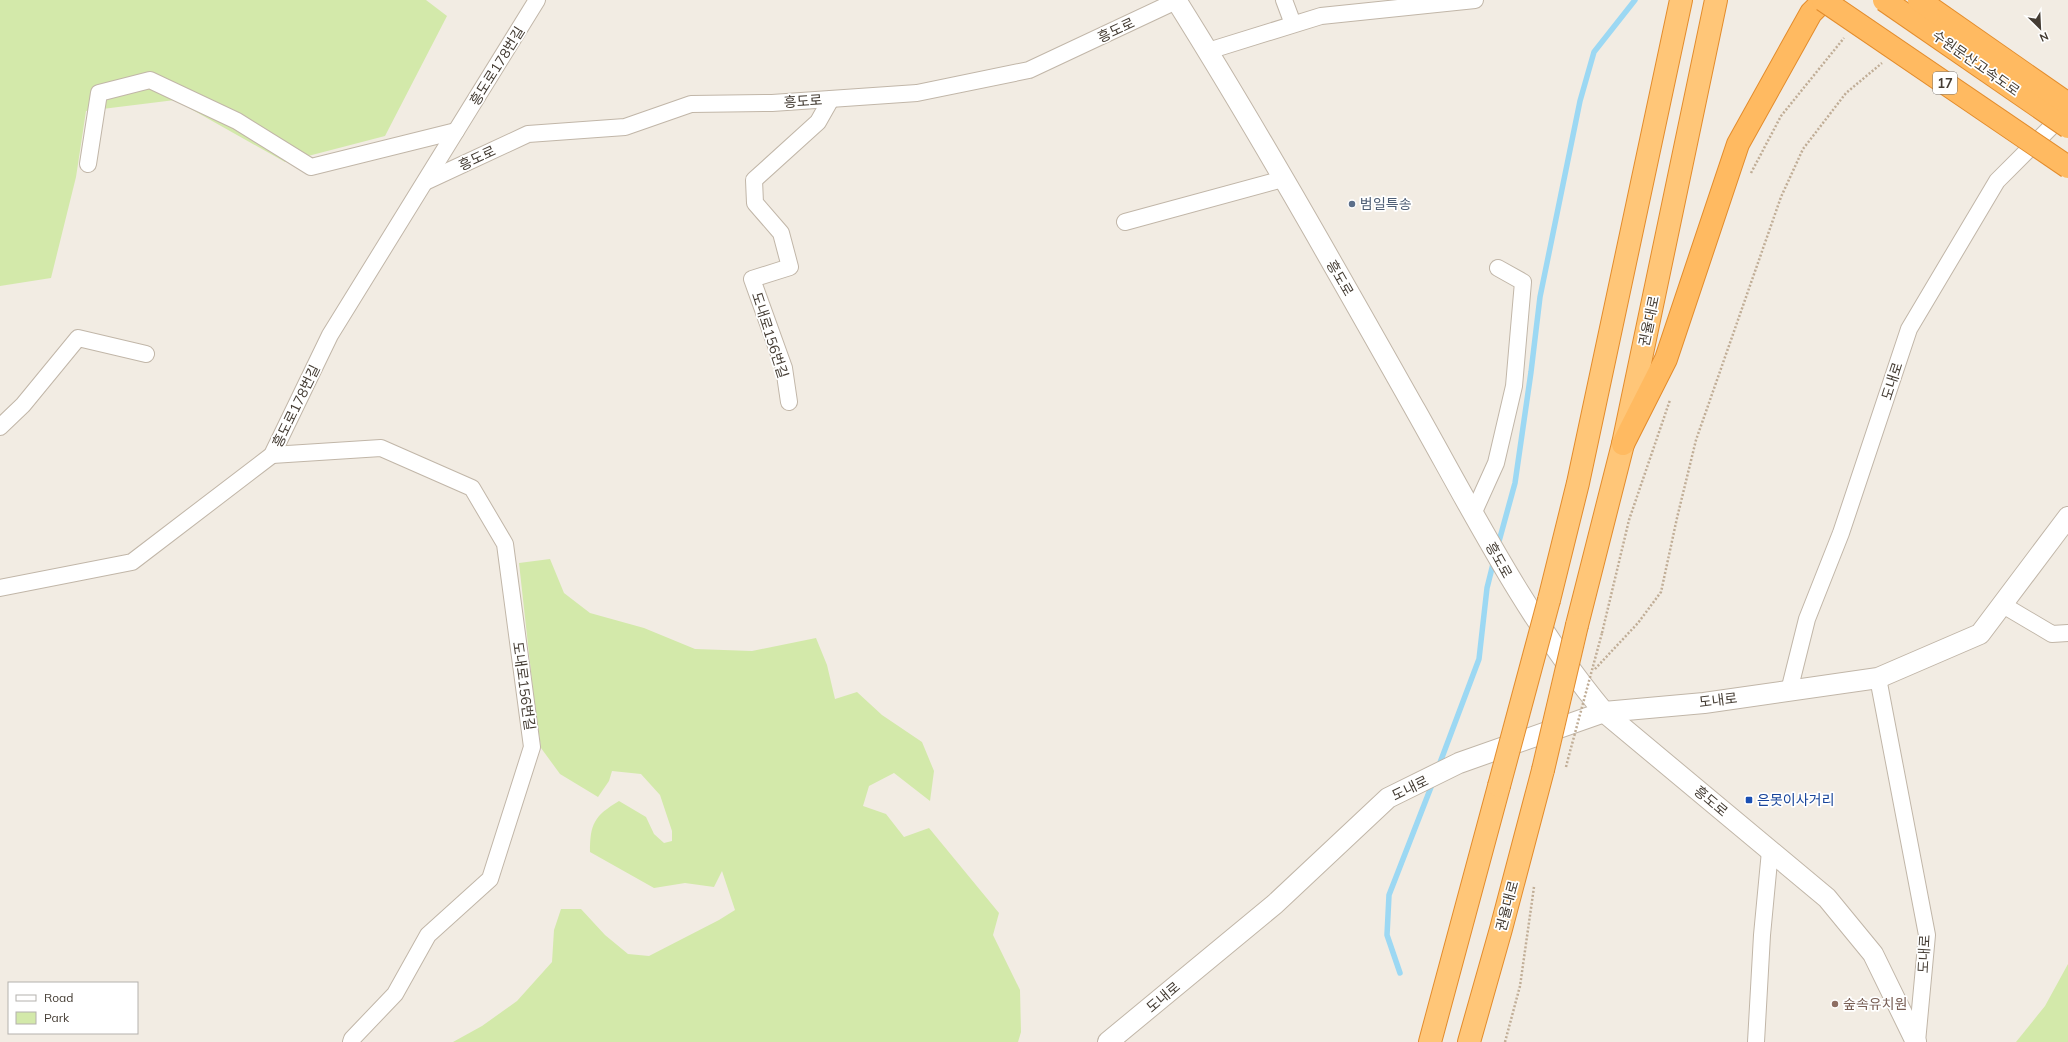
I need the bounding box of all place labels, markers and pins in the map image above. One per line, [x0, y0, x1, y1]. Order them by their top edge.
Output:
place label: 범일특송 [1360, 195, 1412, 213]
marker: 범일특송 [1347, 199, 1357, 209]
place label: 은못이사거리 [1757, 791, 1834, 809]
marker: 은못이사거리 [1744, 795, 1754, 805]
place label: 숲속유치원 [1843, 995, 1907, 1013]
marker: 숲속유치원 [1830, 999, 1840, 1009]

